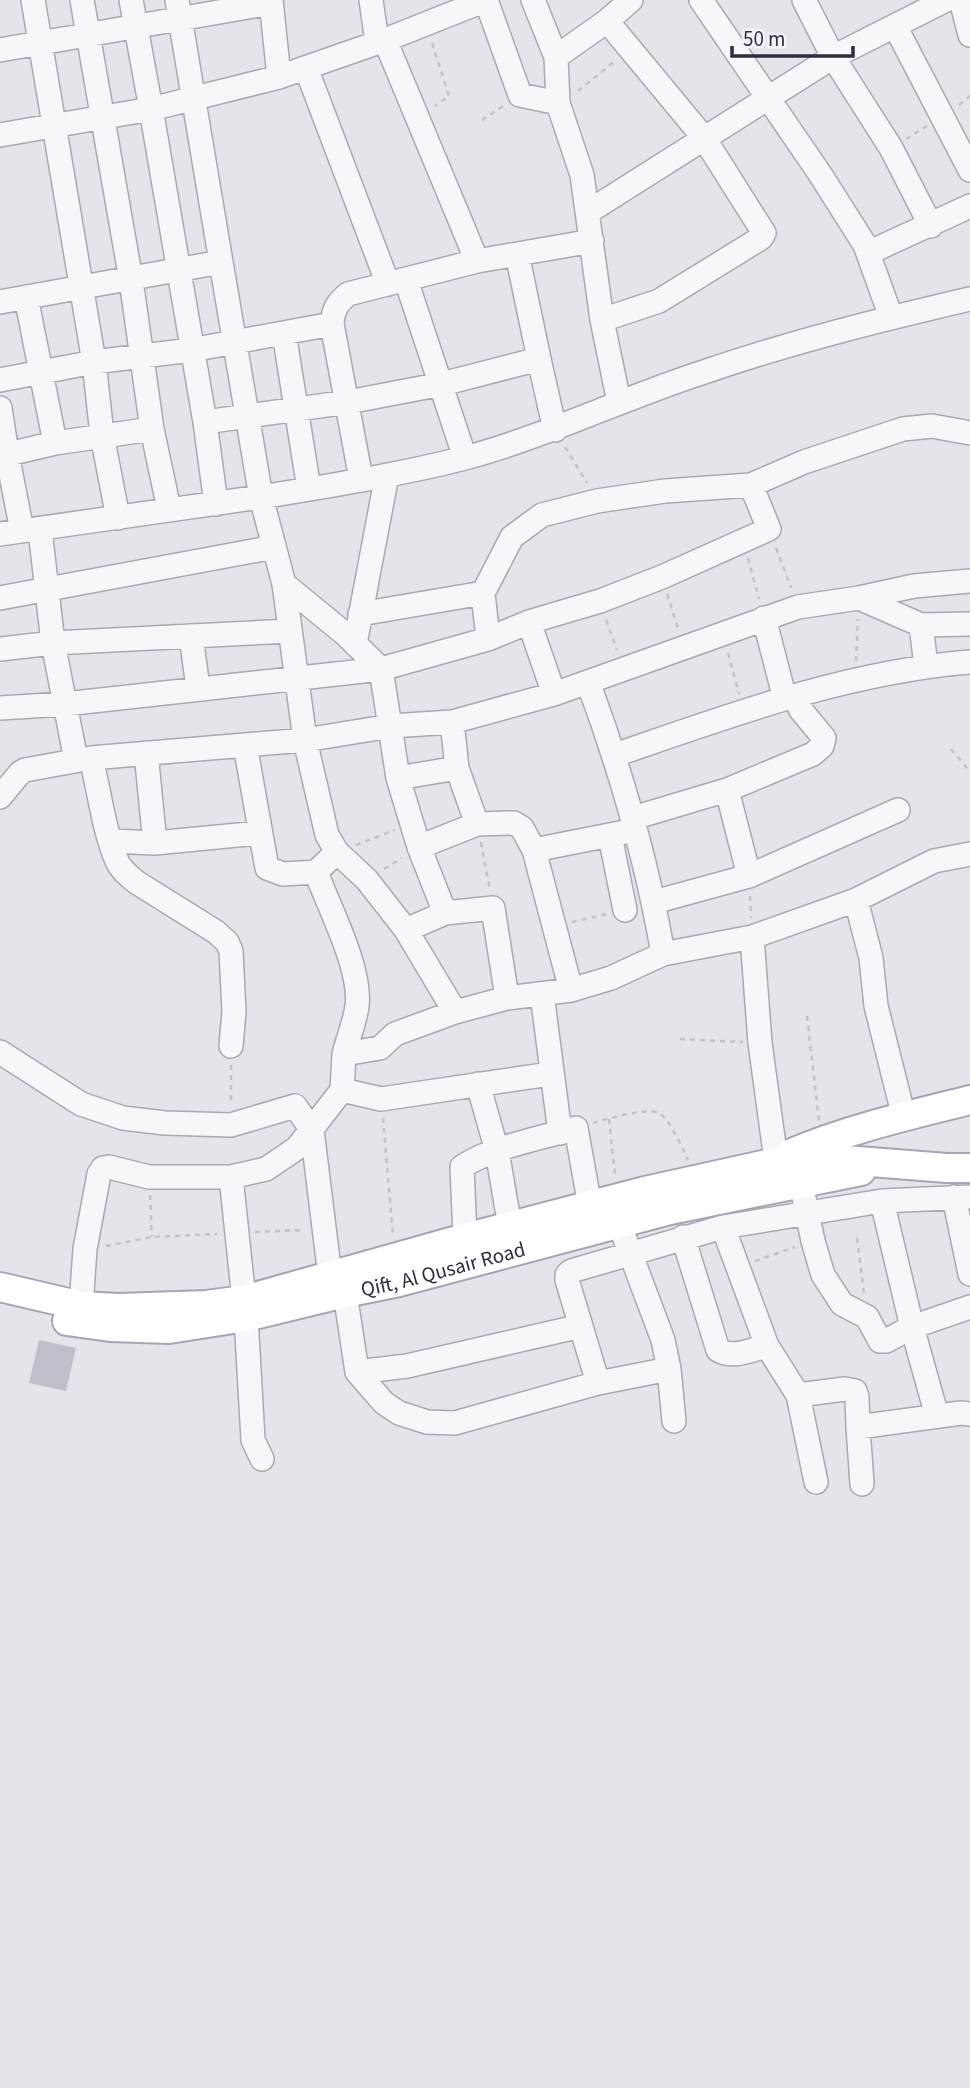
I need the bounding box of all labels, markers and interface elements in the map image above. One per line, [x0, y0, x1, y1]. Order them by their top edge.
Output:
scale bar [732, 14, 853, 58]
text: 50 m [743, 24, 785, 54]
street label: Qift, Al Qusair Road [358, 1234, 528, 1304]

